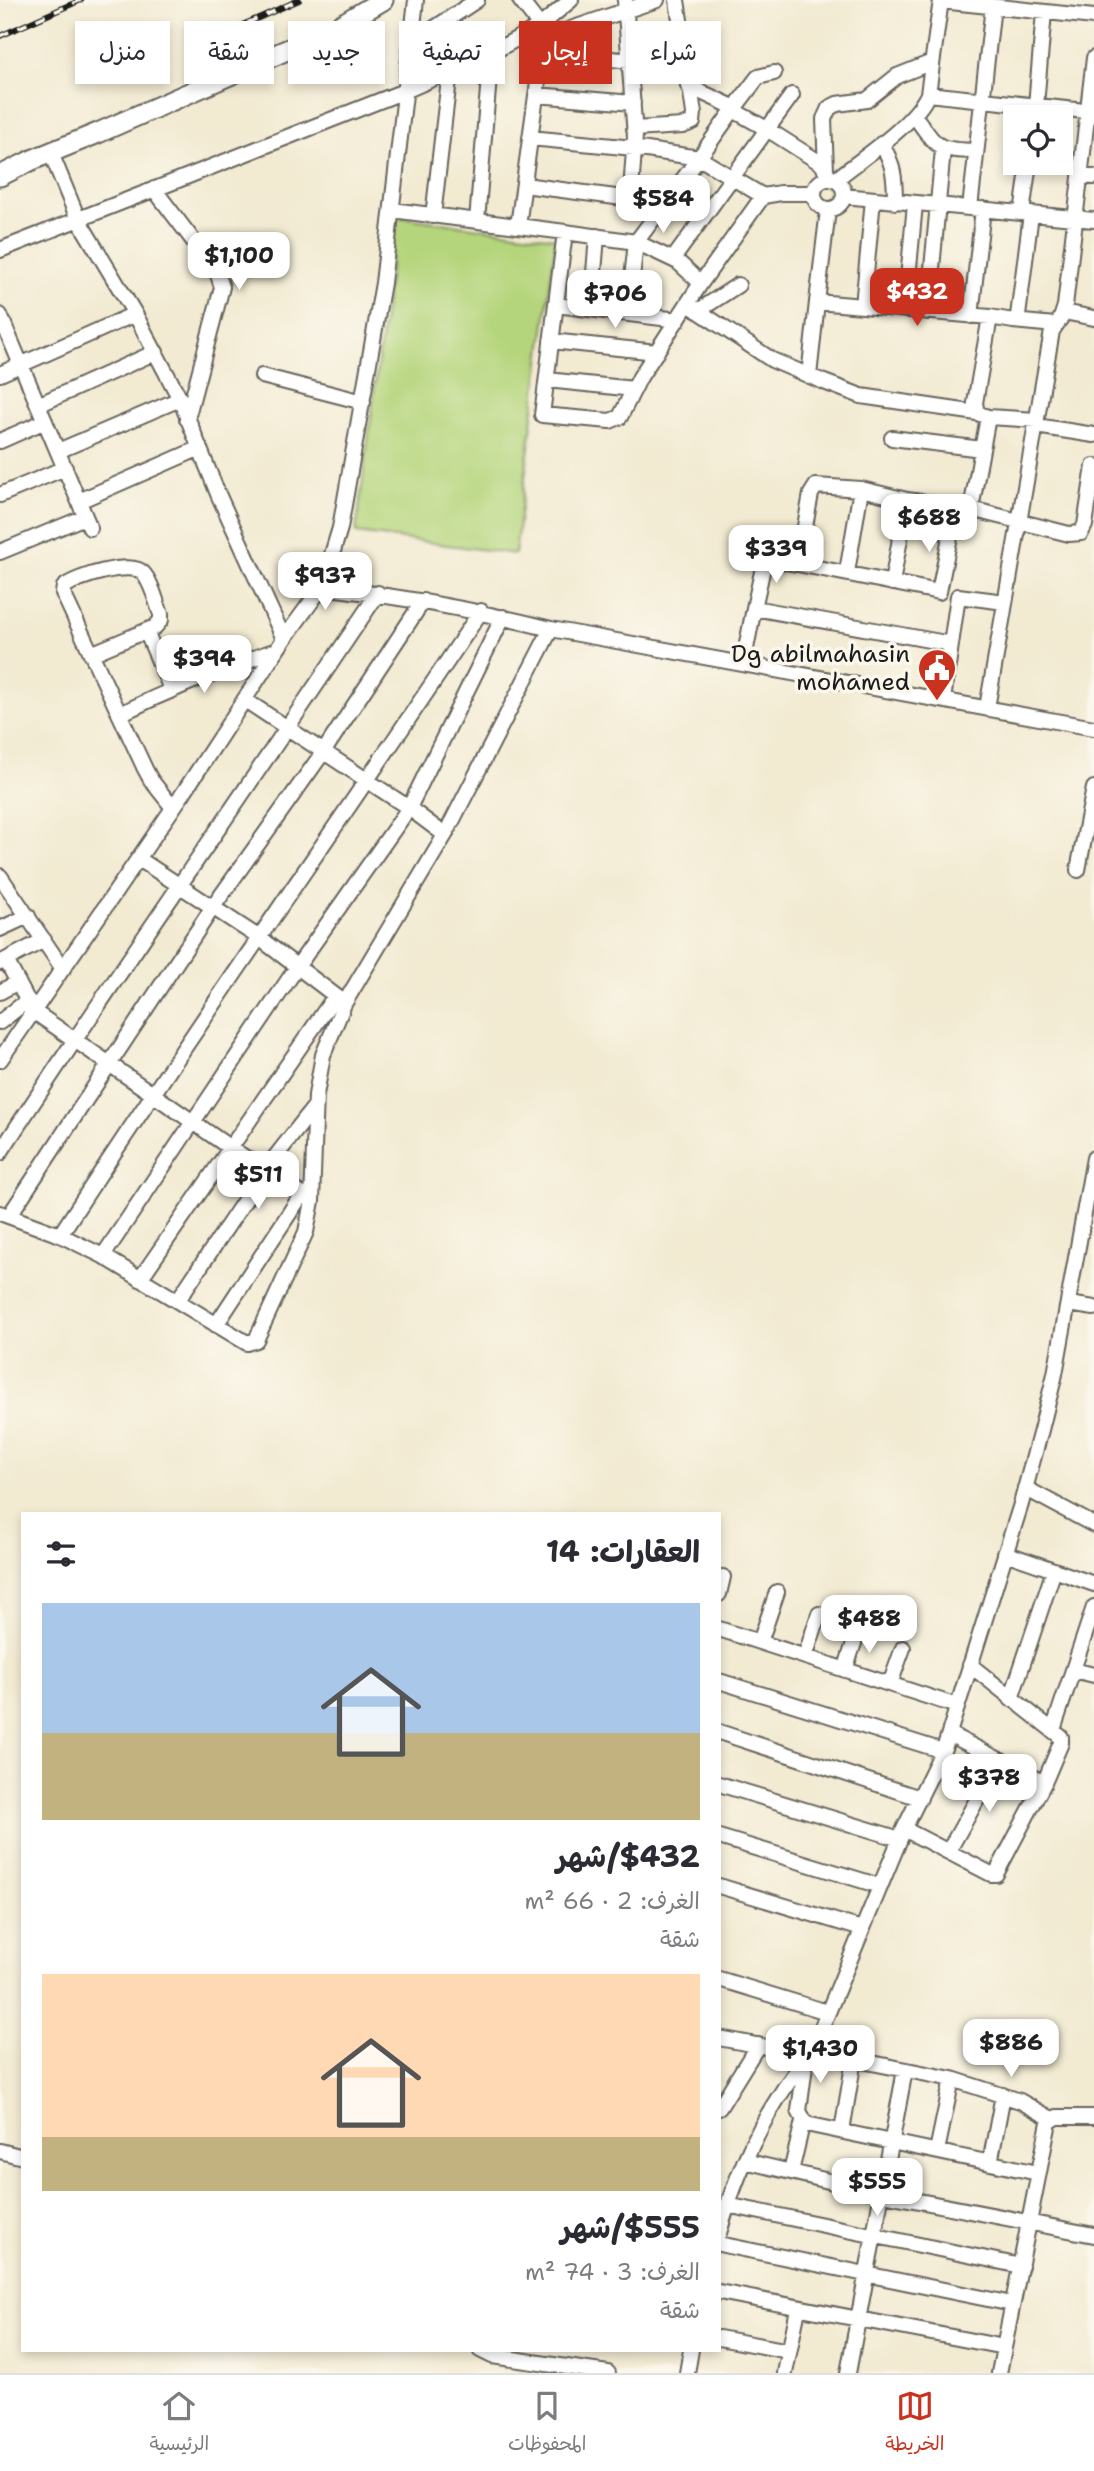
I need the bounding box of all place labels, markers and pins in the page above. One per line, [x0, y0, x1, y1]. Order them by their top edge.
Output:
pin: $584 [622, 176, 704, 235]
pin: $1,100 [182, 232, 296, 292]
pin: $432 [876, 268, 958, 328]
pin: $706 [574, 270, 656, 330]
pin: $688 [888, 494, 970, 554]
pin: $339 [735, 526, 817, 585]
pin: $937 [284, 552, 366, 612]
pin: $394 [163, 636, 245, 695]
place label: Dg abilmahasin mohamed [731, 638, 910, 698]
public building icon: Dg abilmahasin mohamed [916, 647, 958, 702]
pin: $511 [217, 1152, 299, 1211]
pin: $488 [828, 1596, 910, 1655]
pin: $378 [948, 1755, 1030, 1814]
pin: $886 [970, 2020, 1052, 2079]
pin: $1,430 [763, 2025, 877, 2085]
pin: $555 [836, 2158, 918, 2218]

